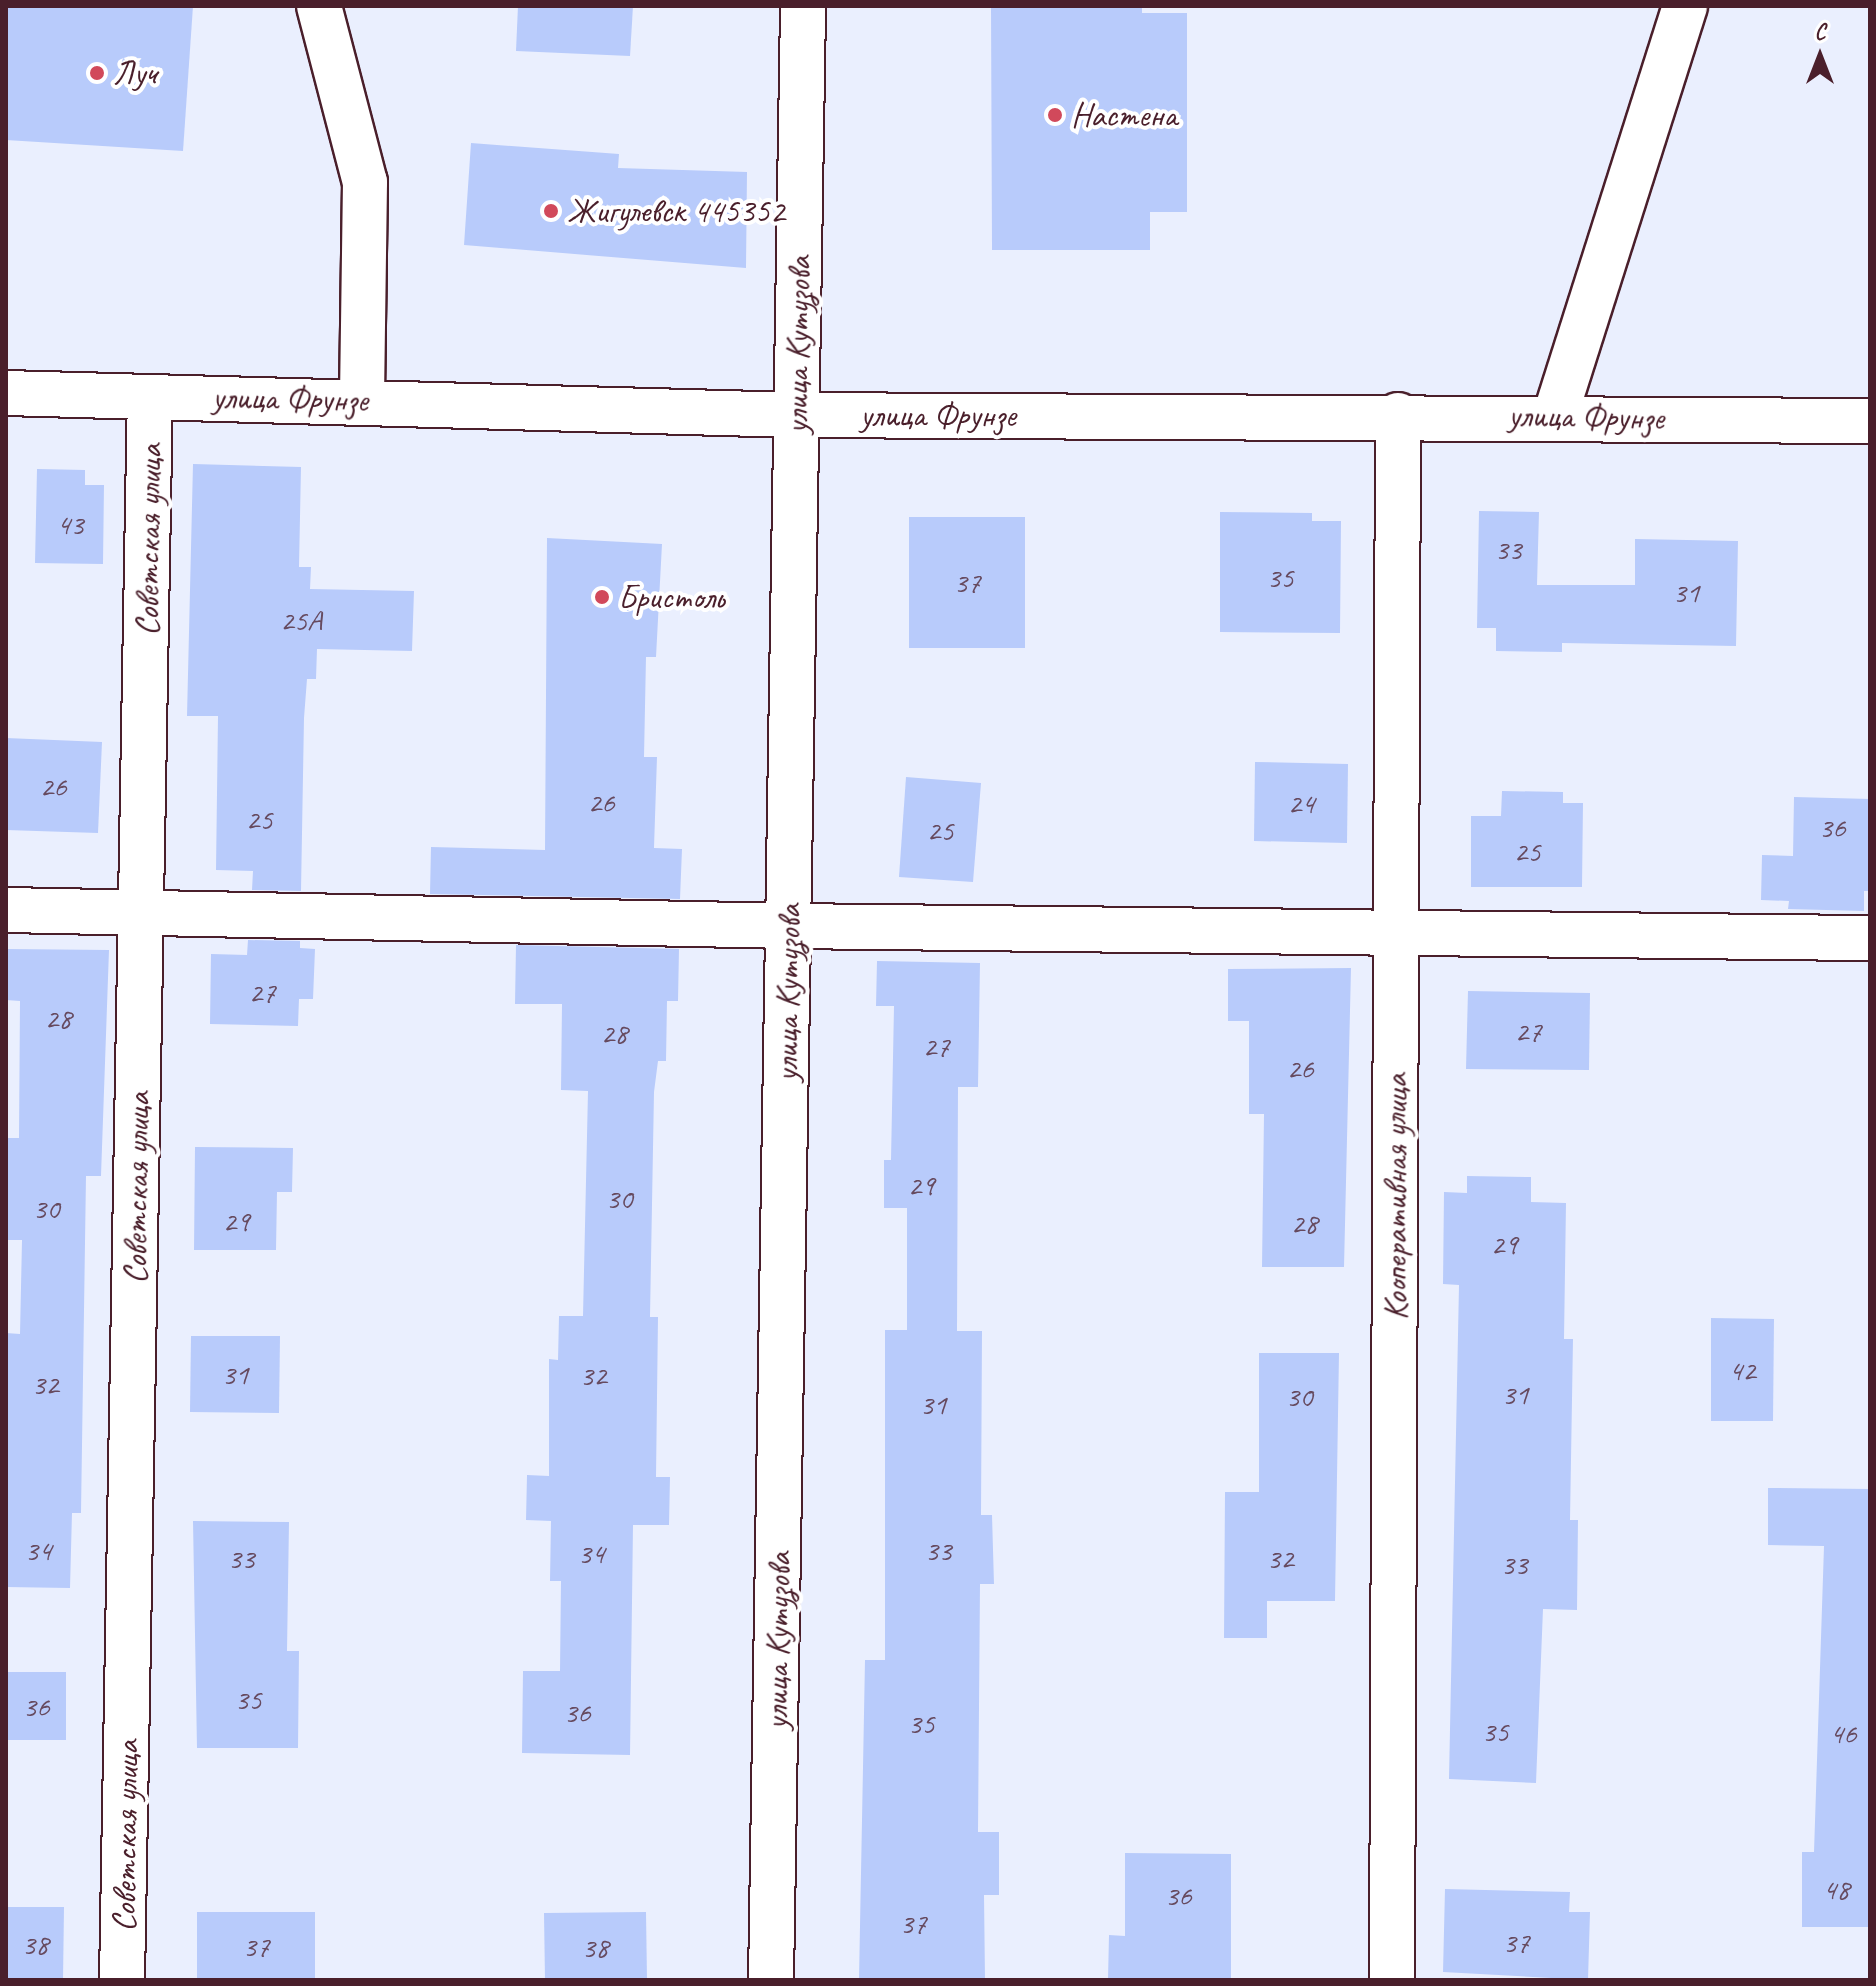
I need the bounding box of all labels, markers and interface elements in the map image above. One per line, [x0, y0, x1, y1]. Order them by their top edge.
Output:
north arrow [1780, 16, 1860, 96]
text: С [1815, 18, 1825, 46]
place label: Луч [113, 53, 156, 93]
marker: Луч [88, 64, 106, 82]
place label: Настена [1071, 95, 1177, 135]
marker: Настена [1046, 106, 1064, 124]
place label: Жигулевск 445352 [567, 191, 785, 231]
marker: Жигулевск 445352 [542, 202, 560, 220]
street label: улица Кутузова [775, 256, 819, 434]
street label: улица Фрунзе [213, 376, 367, 420]
street label: улица Фрунзе [1509, 394, 1663, 438]
street label: улица Фрунзе [861, 395, 1015, 435]
street label: Советская улица [126, 442, 170, 638]
house number: 43 [57, 506, 83, 542]
house number: 33 [1495, 531, 1521, 567]
house number: 35 [1267, 559, 1293, 595]
house number: 37 [954, 564, 980, 600]
house number: 31 [1673, 574, 1699, 610]
place label: Бристоль [618, 577, 724, 617]
marker: Бристоль [593, 588, 611, 606]
house number: 25А [280, 602, 322, 638]
house number: 26 [40, 768, 66, 804]
house number: 26 [588, 784, 614, 820]
house number: 24 [1288, 785, 1314, 821]
house number: 25 [246, 801, 272, 837]
house number: 36 [1819, 809, 1845, 845]
house number: 25 [927, 812, 953, 848]
house number: 25 [1514, 833, 1540, 869]
street label: улица Кутузова [765, 904, 809, 1082]
house number: 27 [249, 974, 275, 1010]
house number: 28 [45, 1000, 71, 1036]
house number: 27 [1515, 1013, 1541, 1049]
house number: 28 [601, 1015, 627, 1051]
house number: 27 [923, 1028, 949, 1064]
house number: 26 [1287, 1050, 1313, 1086]
street label: Кооперативная улица [1375, 1073, 1415, 1321]
street label: Советская улица [114, 1090, 158, 1286]
house number: 29 [908, 1167, 934, 1203]
house number: 30 [606, 1180, 632, 1216]
house number: 30 [33, 1190, 59, 1226]
house number: 29 [223, 1203, 249, 1239]
house number: 28 [1291, 1205, 1317, 1241]
house number: 29 [1491, 1226, 1517, 1262]
house number: 42 [1729, 1352, 1755, 1388]
house number: 31 [222, 1356, 248, 1392]
house number: 32 [580, 1357, 606, 1393]
house number: 32 [32, 1366, 58, 1402]
house number: 31 [1502, 1376, 1528, 1412]
house number: 30 [1286, 1378, 1312, 1414]
house number: 31 [920, 1386, 946, 1422]
house number: 34 [25, 1532, 51, 1568]
house number: 33 [925, 1532, 951, 1568]
house number: 34 [578, 1535, 604, 1571]
house number: 33 [228, 1540, 254, 1576]
house number: 32 [1267, 1540, 1293, 1576]
house number: 33 [1501, 1546, 1527, 1582]
street label: улица Кутузова [755, 1552, 799, 1730]
house number: 35 [235, 1681, 261, 1717]
house number: 36 [23, 1688, 49, 1724]
house number: 36 [564, 1694, 590, 1730]
house number: 35 [908, 1705, 934, 1741]
house number: 35 [1482, 1713, 1508, 1749]
house number: 46 [1830, 1715, 1856, 1751]
street label: Советская улица [103, 1738, 147, 1934]
house number: 48 [1823, 1871, 1849, 1907]
house number: 36 [1165, 1877, 1191, 1913]
house number: 37 [900, 1905, 926, 1941]
house number: 37 [1503, 1924, 1529, 1960]
house number: 38 [22, 1926, 48, 1962]
house number: 37 [243, 1928, 269, 1964]
house number: 38 [582, 1929, 608, 1965]

